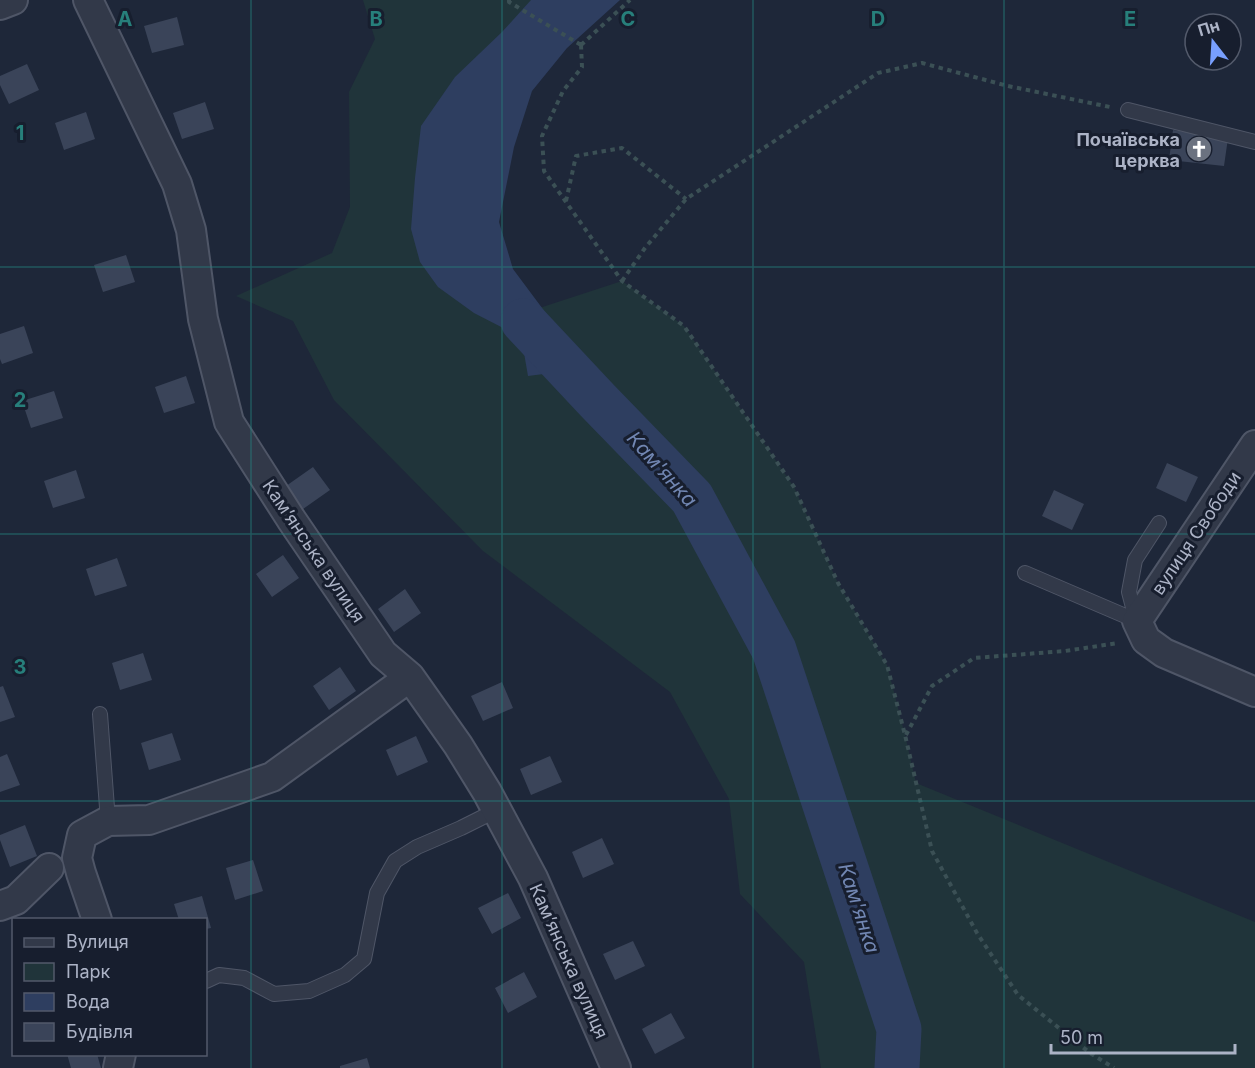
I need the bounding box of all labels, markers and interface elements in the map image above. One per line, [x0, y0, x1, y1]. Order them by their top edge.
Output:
text: A [118, 7, 133, 31]
text: B [369, 7, 383, 31]
text: C [621, 7, 635, 31]
text: D [871, 7, 885, 31]
text: E [1124, 7, 1136, 31]
north arrow [1183, 12, 1243, 72]
text: Пн [1195, 15, 1222, 40]
text: 1 [16, 121, 24, 145]
place label: Почаївська церква [1076, 129, 1180, 171]
church icon: Почаївська церква [1184, 134, 1214, 164]
text: 2 [14, 388, 26, 412]
water label: Кам'янка [622, 426, 702, 512]
street label: вулиця Свободи [1147, 468, 1245, 598]
street label: Камʼянська вулиця [259, 476, 369, 626]
text: 3 [14, 655, 26, 679]
water label: Кам'янка [833, 860, 885, 956]
street label: Камʼянська вулиця [525, 880, 613, 1042]
legend [12, 918, 207, 1056]
text: Вулиця [66, 931, 129, 952]
text: Парк [66, 961, 111, 982]
text: Вода [66, 991, 110, 1012]
scale bar [1051, 1017, 1236, 1055]
text: Будівля [66, 1021, 133, 1042]
text: 50 m [1060, 1027, 1103, 1048]

